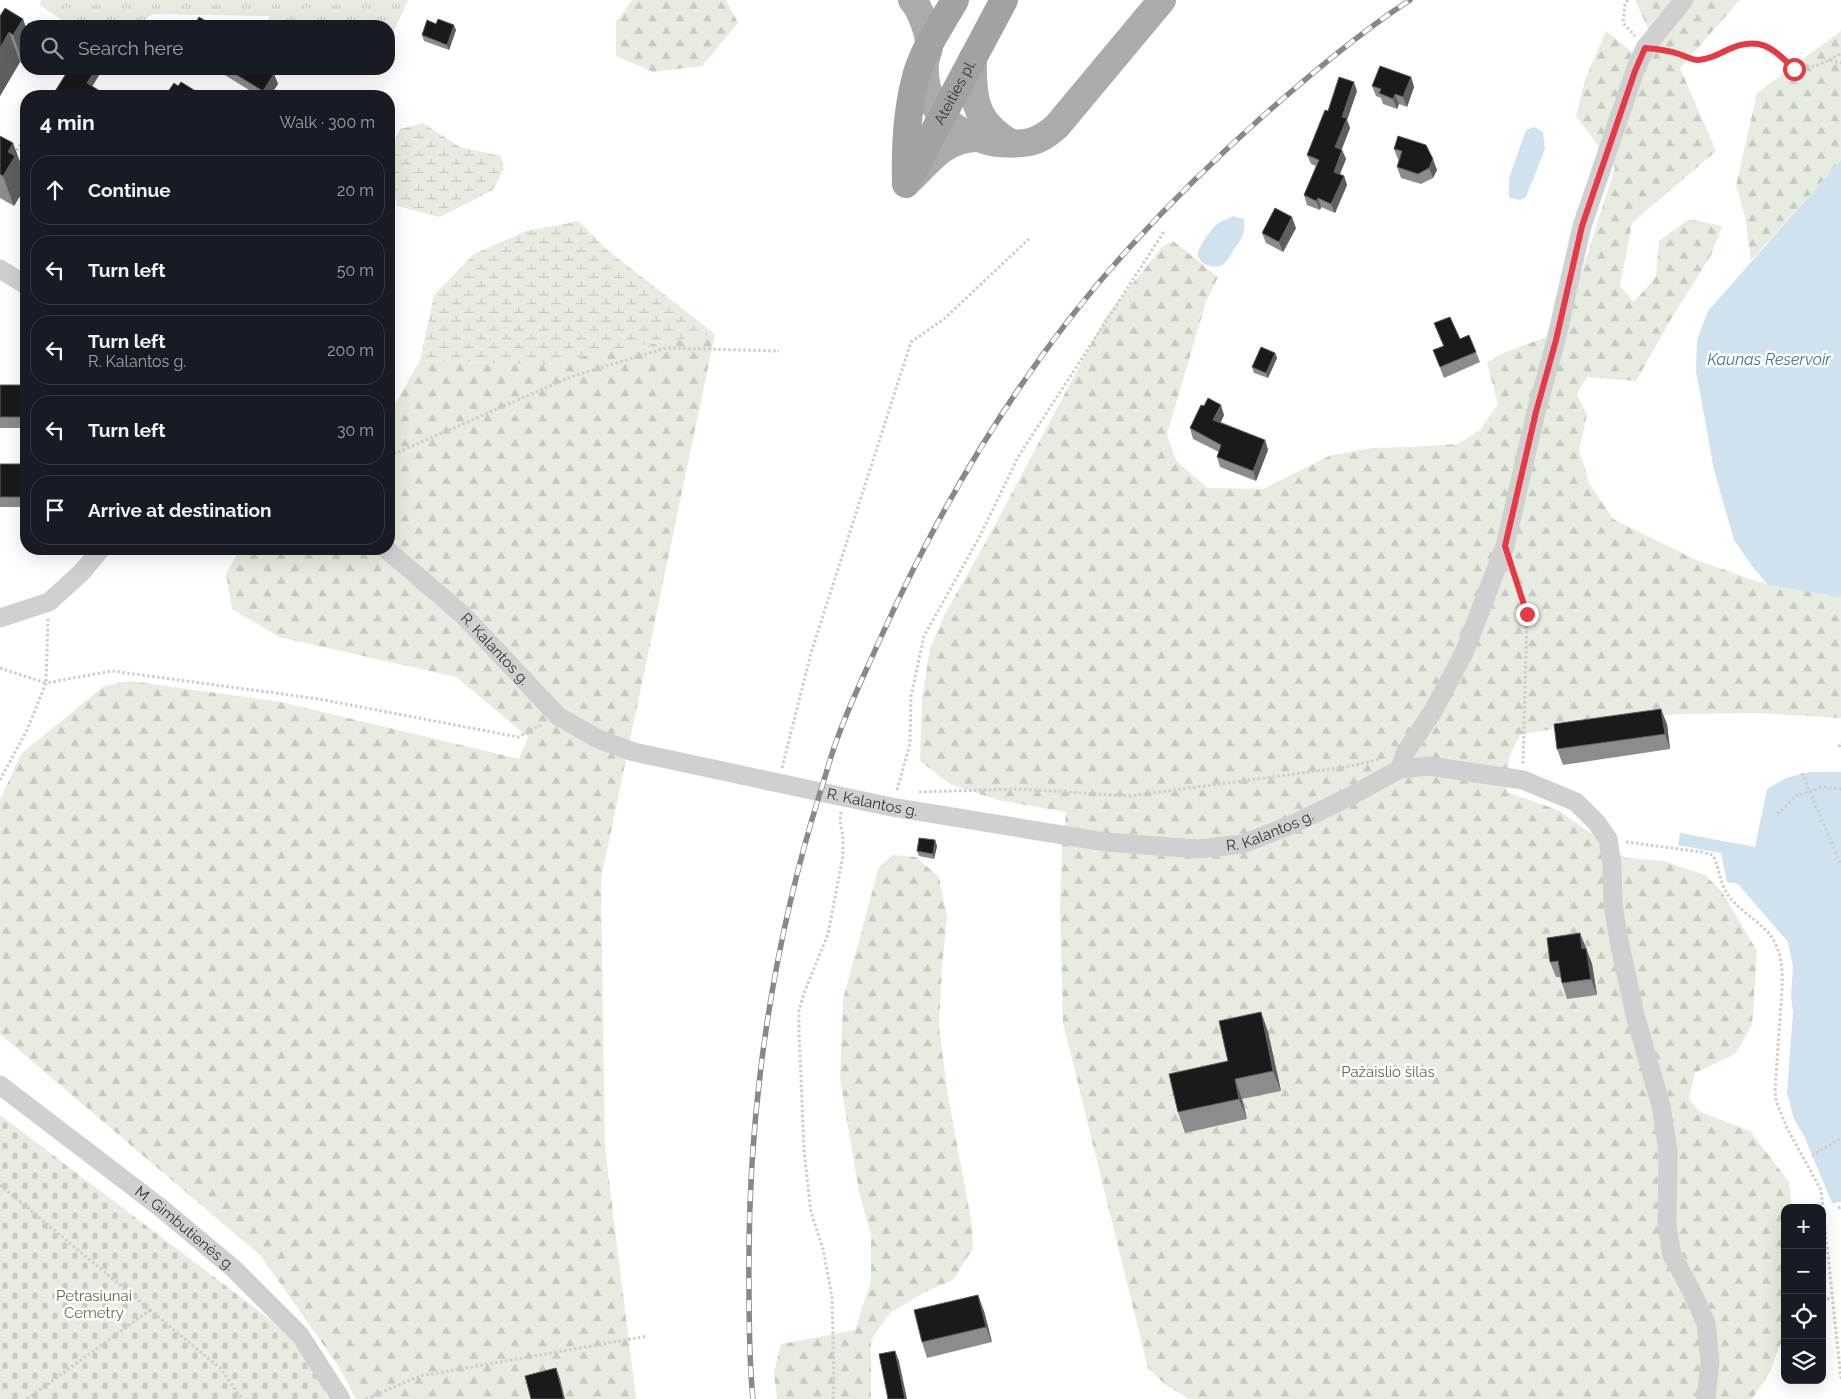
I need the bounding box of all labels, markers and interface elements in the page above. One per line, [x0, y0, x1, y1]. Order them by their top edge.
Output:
search box [20, 20, 395, 75]
icon: search [38, 34, 66, 62]
text: Search here [78, 37, 184, 59]
street label: Ateities pl. [930, 57, 980, 128]
route start [1783, 58, 1806, 81]
text: 4 min [40, 110, 95, 135]
text: Walk · 300 m [279, 113, 375, 132]
icon: ahead [41, 176, 69, 204]
text: Continue [88, 179, 171, 201]
text: 20 m [337, 181, 374, 200]
icon: left [41, 256, 69, 284]
text: Turn left [88, 259, 165, 281]
text: 50 m [337, 261, 374, 280]
text: Turn left [88, 330, 165, 352]
icon: left [41, 336, 69, 364]
text: 200 m [327, 341, 374, 360]
water label: Kaunas Reservoir [1707, 350, 1831, 369]
text: R. Kalantos g. [88, 352, 186, 371]
icon: left [41, 416, 69, 444]
text: Turn left [88, 419, 165, 441]
text: 30 m [337, 421, 374, 440]
icon: arrive [41, 496, 69, 524]
text: Arrive at destination [88, 499, 272, 521]
route end [1516, 603, 1539, 626]
street label: R. Kalantos g. [457, 609, 533, 689]
street label: R. Kalantos g. [825, 785, 919, 820]
street label: R. Kalantos g. [1225, 807, 1316, 855]
park label: Pažaislio šilas [1341, 1063, 1435, 1081]
street label: M. Gimbutienės g. [131, 1182, 238, 1275]
map controls [1781, 1204, 1826, 1384]
button: + [1781, 1204, 1826, 1249]
button: − [1781, 1249, 1826, 1294]
park label: Petrasiunai Cemetry [56, 1287, 132, 1322]
button: locate [1781, 1294, 1826, 1339]
button: layers [1781, 1339, 1826, 1384]

